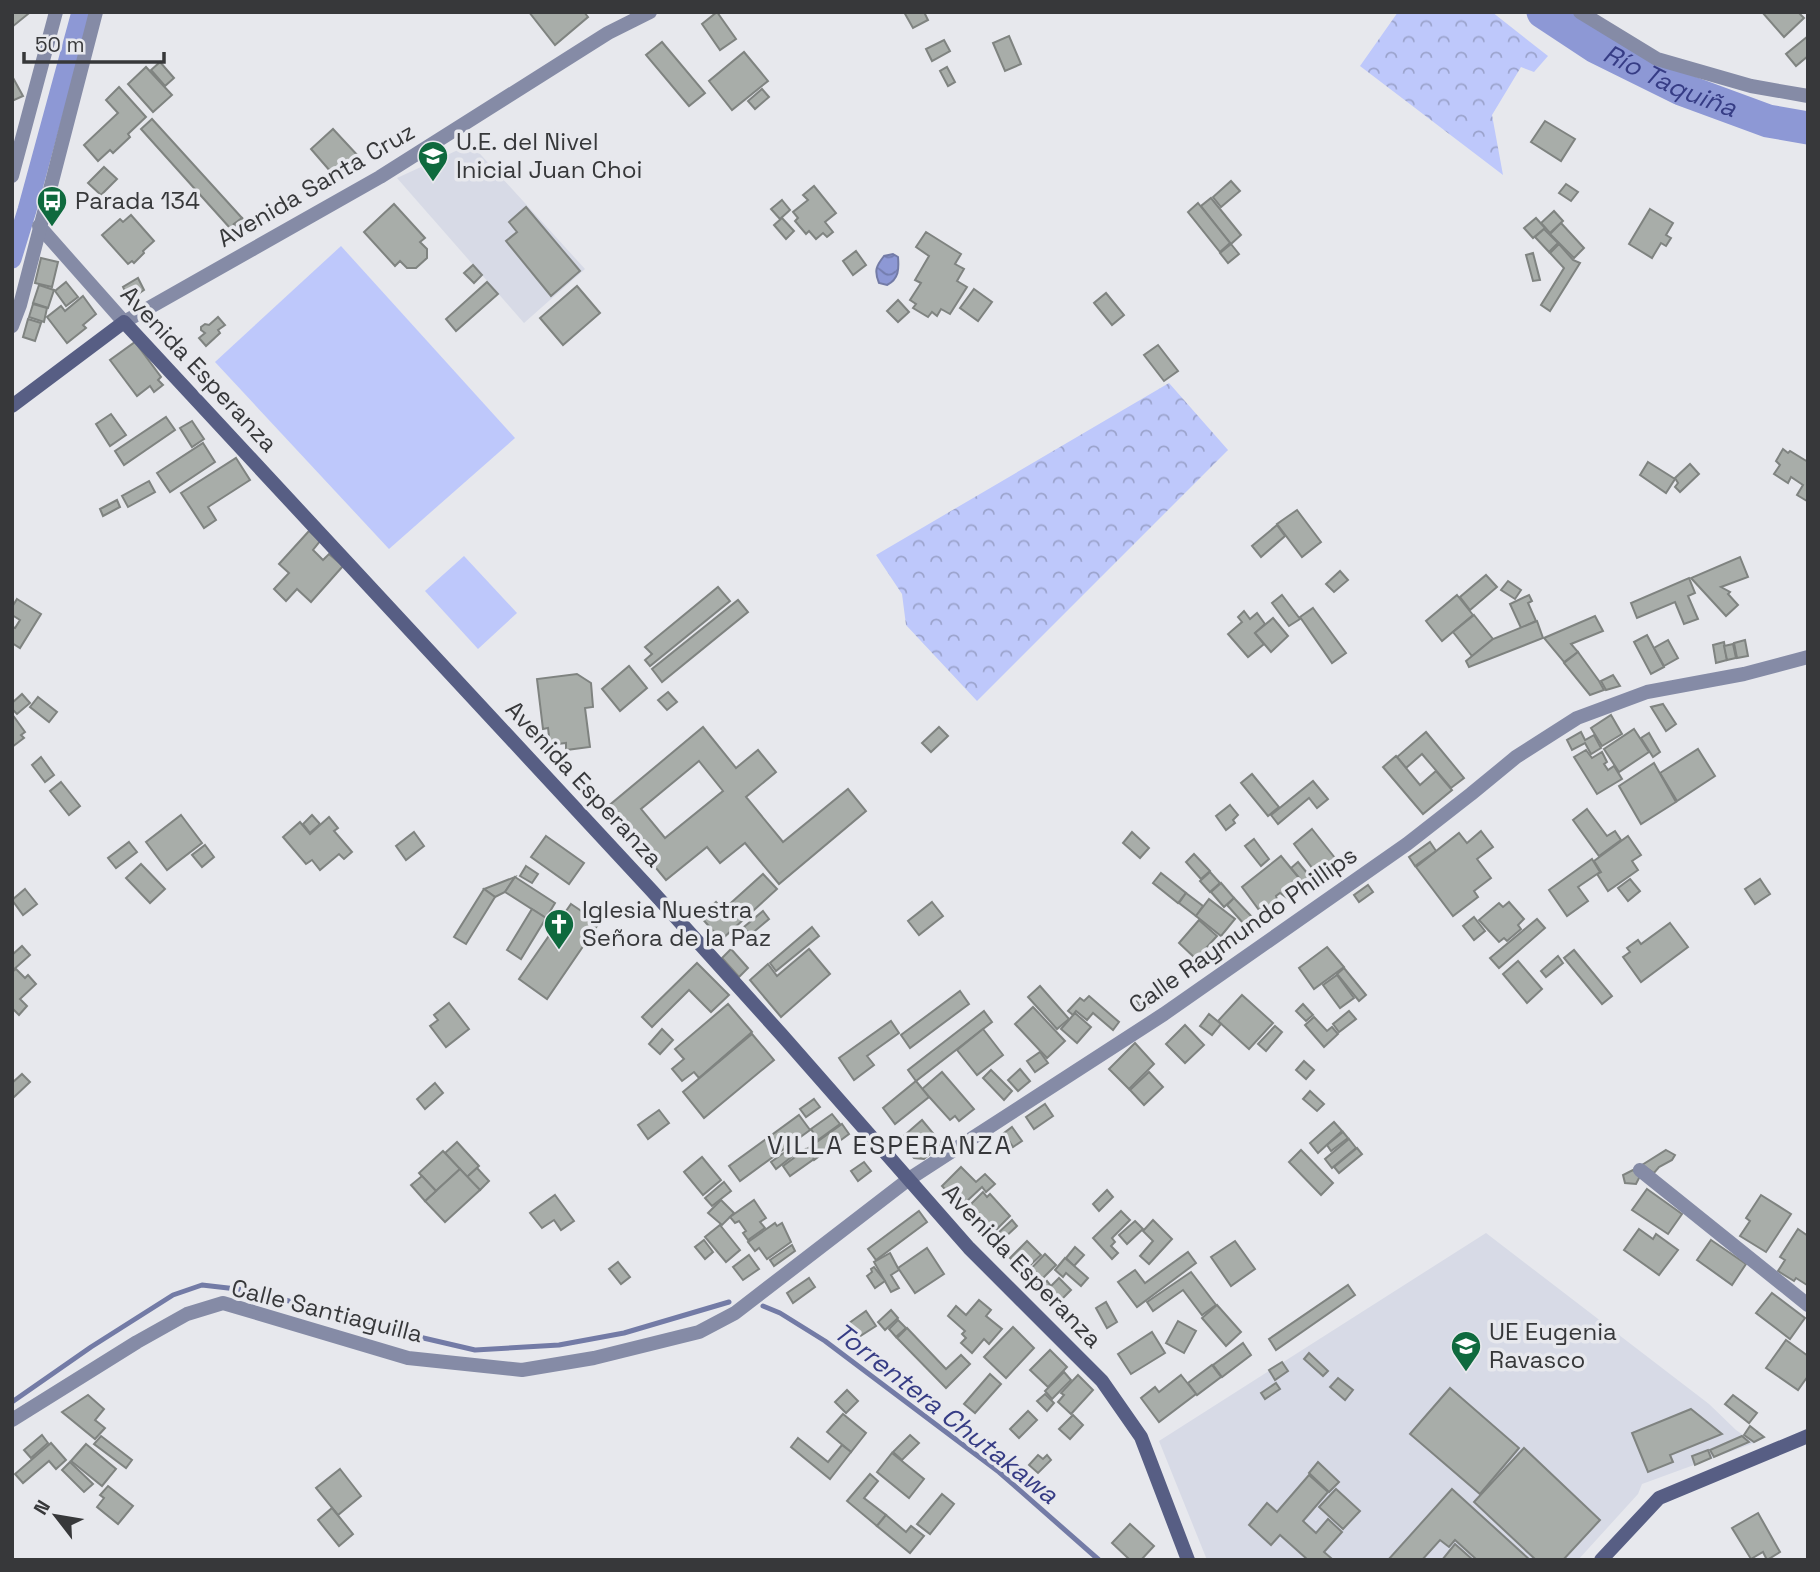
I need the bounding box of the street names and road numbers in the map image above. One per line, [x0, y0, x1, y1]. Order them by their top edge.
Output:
street label: Avenida Santa Cruz [212, 115, 420, 254]
street label: Avenida Esperanza [114, 279, 285, 459]
street label: Avenida Esperanza [499, 694, 670, 874]
street label: Calle Raymundo Phillips [1123, 839, 1363, 1020]
street label: Avenida Esperanza [936, 1177, 1109, 1354]
street label: Calle Santiaguilla [228, 1272, 426, 1349]

